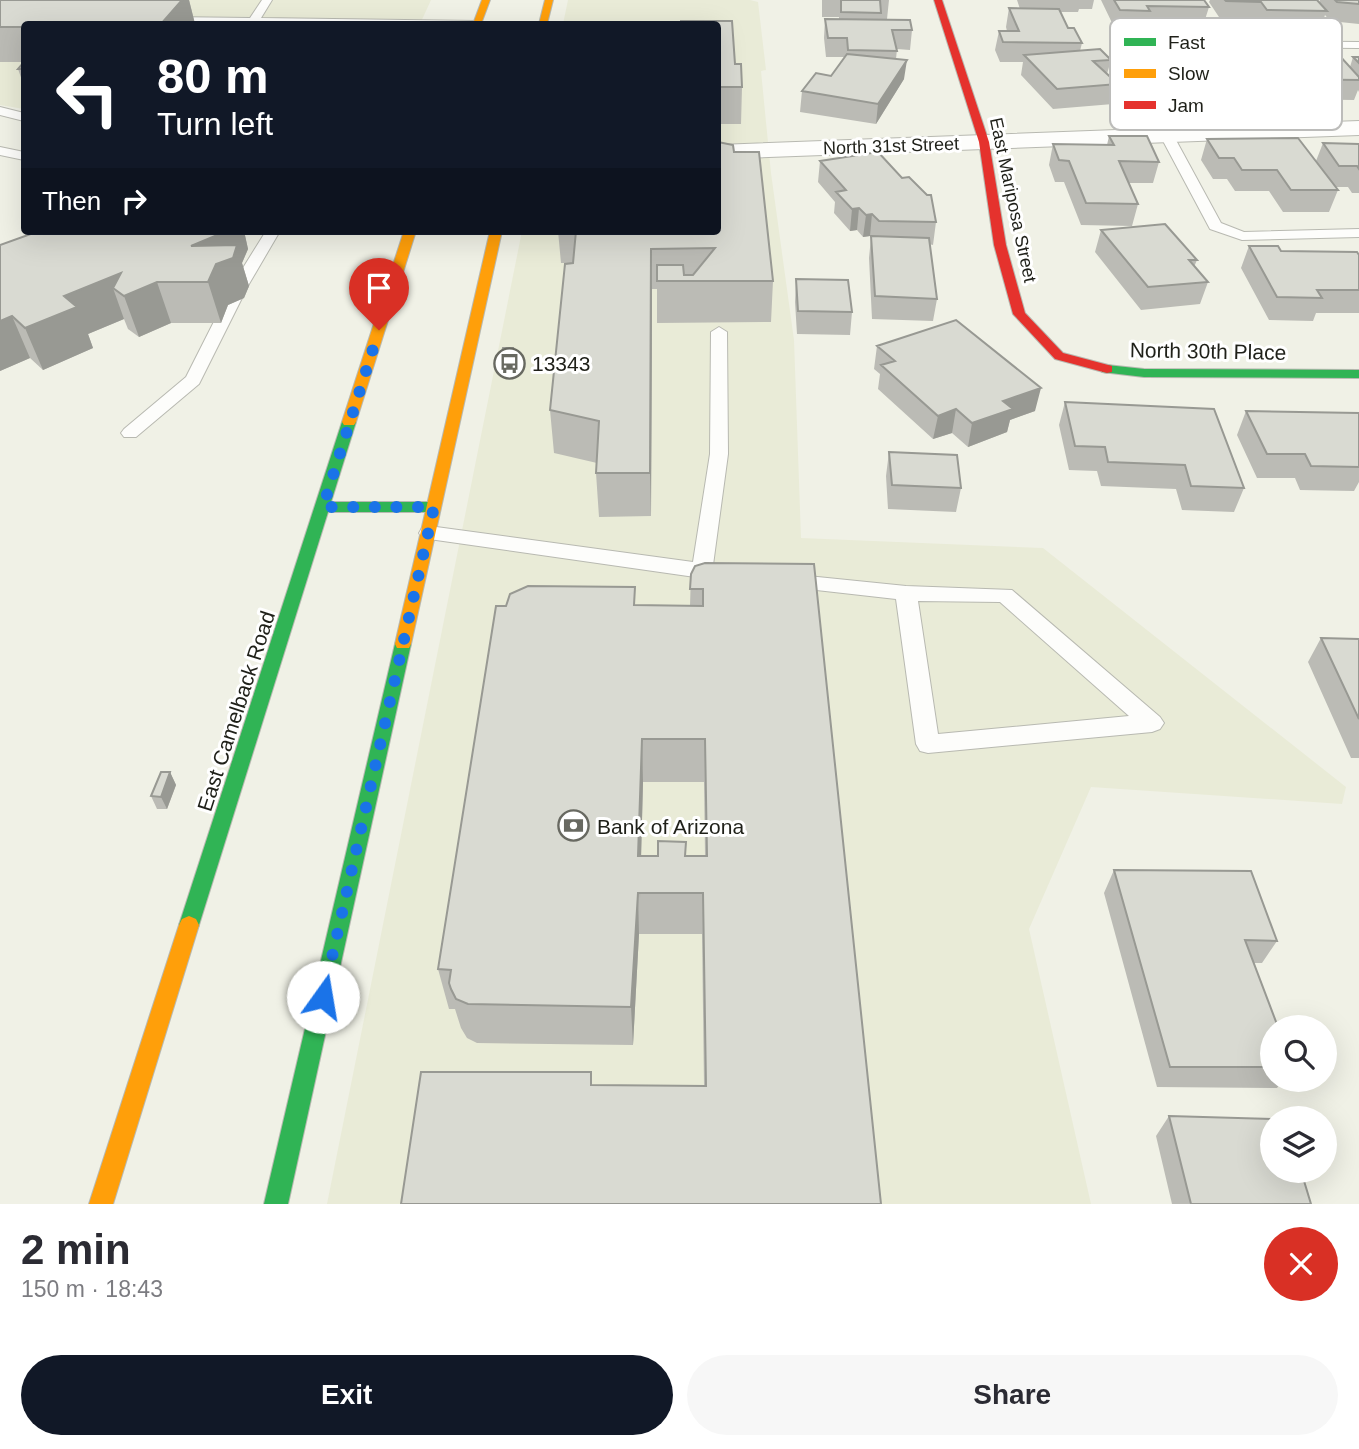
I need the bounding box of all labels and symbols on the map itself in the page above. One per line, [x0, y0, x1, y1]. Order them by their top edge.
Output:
legend [1110, 18, 1342, 130]
text: Fast [1168, 32, 1206, 53]
text: Slow [1168, 63, 1209, 84]
text: Jam [1168, 95, 1204, 116]
street label: East Mariposa Street [986, 116, 1040, 284]
street label: North 31st Street [823, 134, 959, 158]
pin [349, 258, 409, 330]
street label: North 30th Place [1130, 338, 1286, 364]
bus stop icon: 13343 [492, 346, 526, 380]
place label: 13343 [532, 352, 590, 375]
street label: East Camelback Road [193, 608, 279, 814]
bank icon: Bank of Arizona [557, 809, 591, 843]
place label: Bank of Arizona [597, 815, 744, 838]
position arrow [286, 960, 360, 1034]

